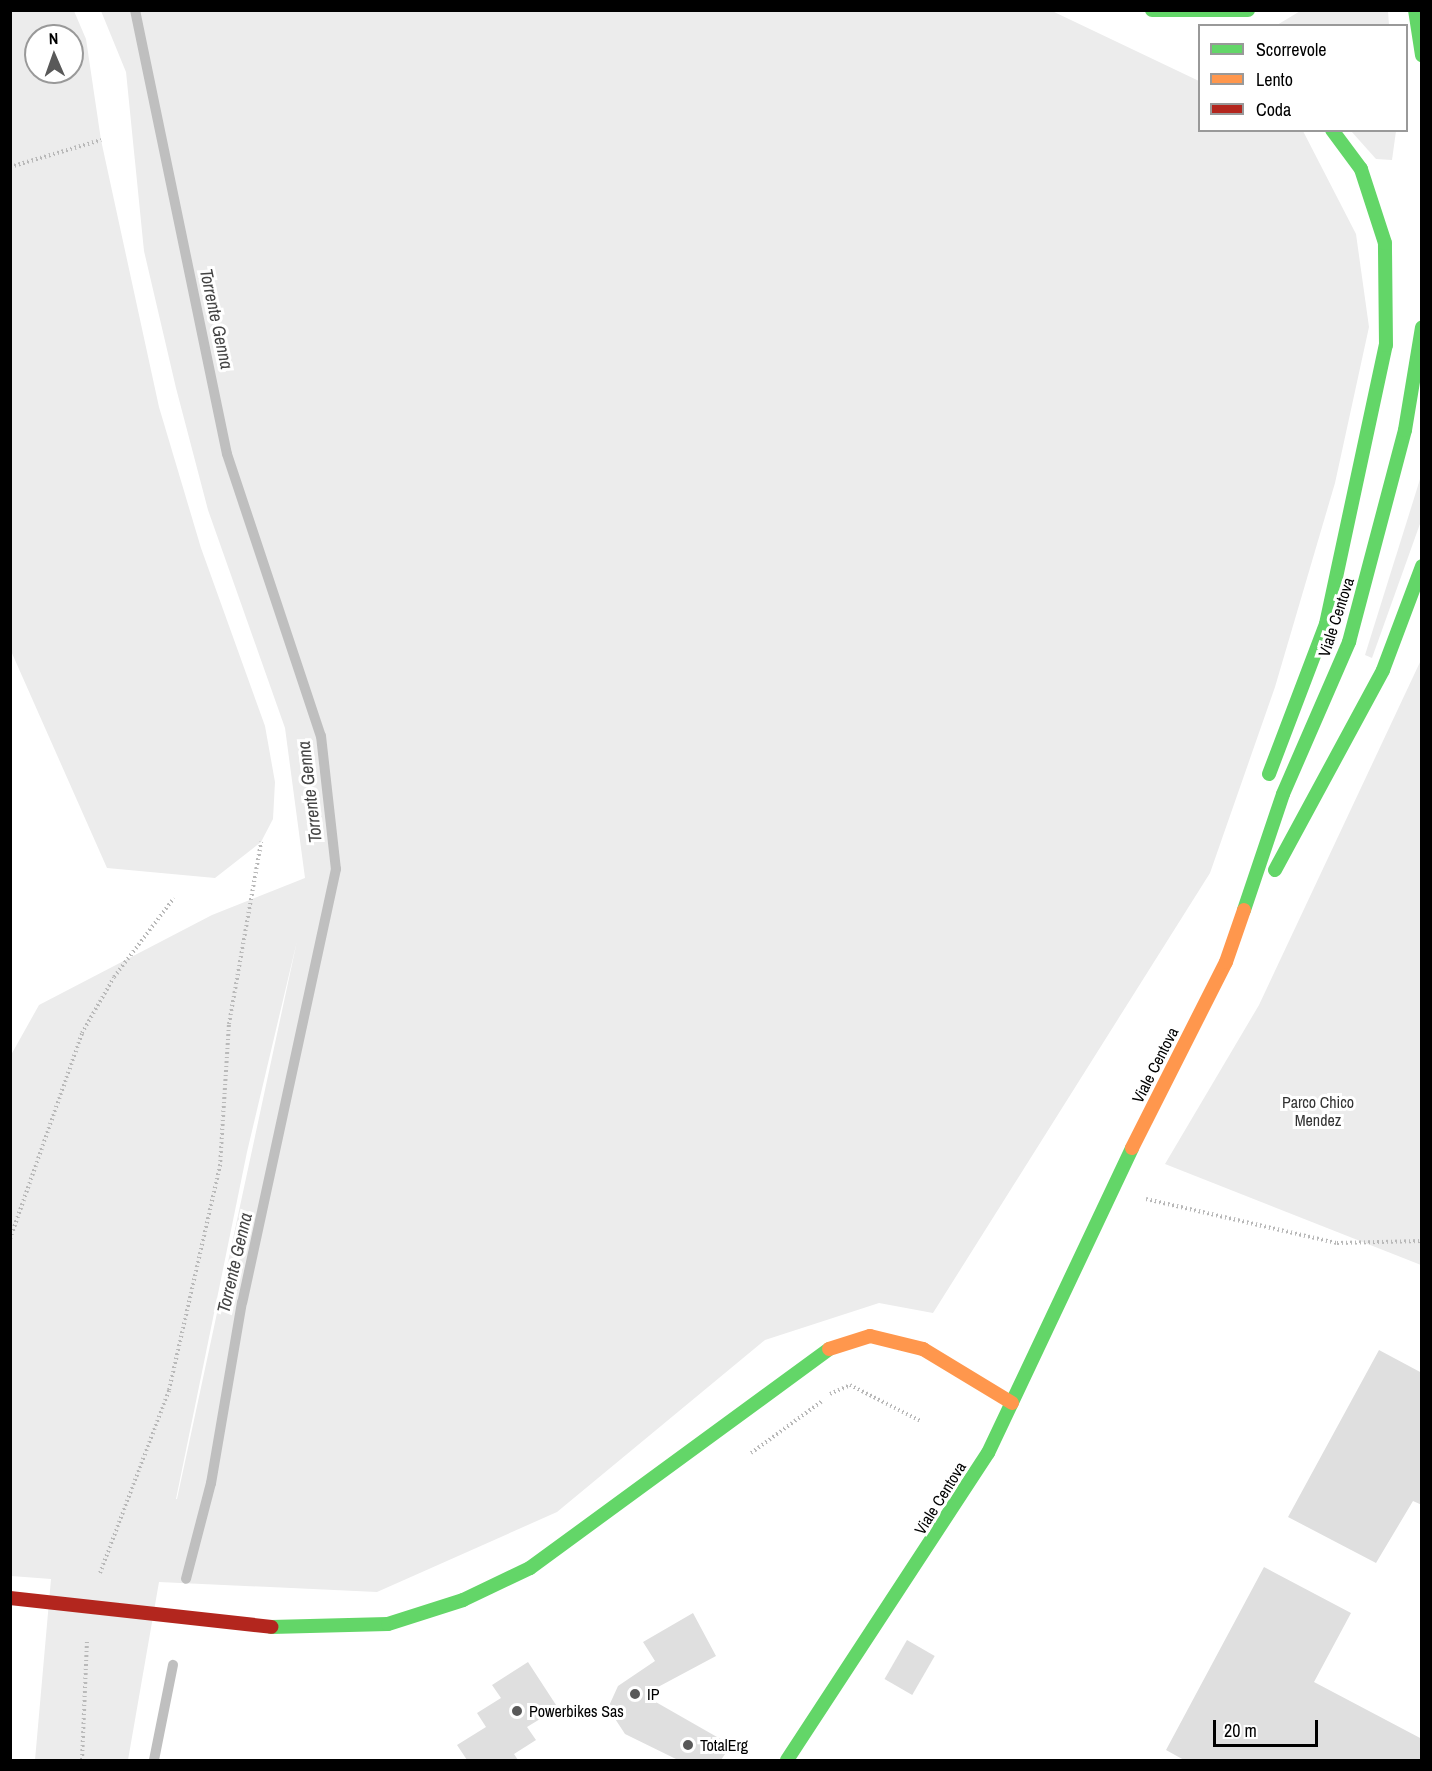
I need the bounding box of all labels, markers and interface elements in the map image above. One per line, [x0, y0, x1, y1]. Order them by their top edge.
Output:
north arrow [24, 24, 84, 84]
legend [1198, 24, 1408, 132]
text: N [48, 27, 59, 49]
text: Scorrevole [1256, 37, 1327, 62]
text: Lento [1256, 67, 1293, 92]
text: Coda [1256, 97, 1291, 122]
water label: Torrente Genna [195, 267, 237, 371]
street label: Viale Centova [1314, 575, 1358, 659]
water label: Torrente Genna [293, 740, 327, 844]
street label: Viale Centova [1128, 1024, 1182, 1106]
park label: Parco Chico Mendez [1282, 1092, 1354, 1130]
water label: Torrente Genna [213, 1211, 257, 1315]
street label: Viale Centova [910, 1458, 970, 1538]
place label: IP [647, 1684, 659, 1704]
marker: IP [628, 1687, 642, 1701]
place label: Powerbikes Sas [529, 1701, 624, 1721]
marker: Powerbikes Sas [510, 1704, 524, 1718]
scale bar [1216, 1708, 1321, 1746]
text: 20 m [1224, 1718, 1257, 1743]
place label: TotalErg [700, 1735, 748, 1755]
marker: TotalErg [681, 1738, 695, 1752]

